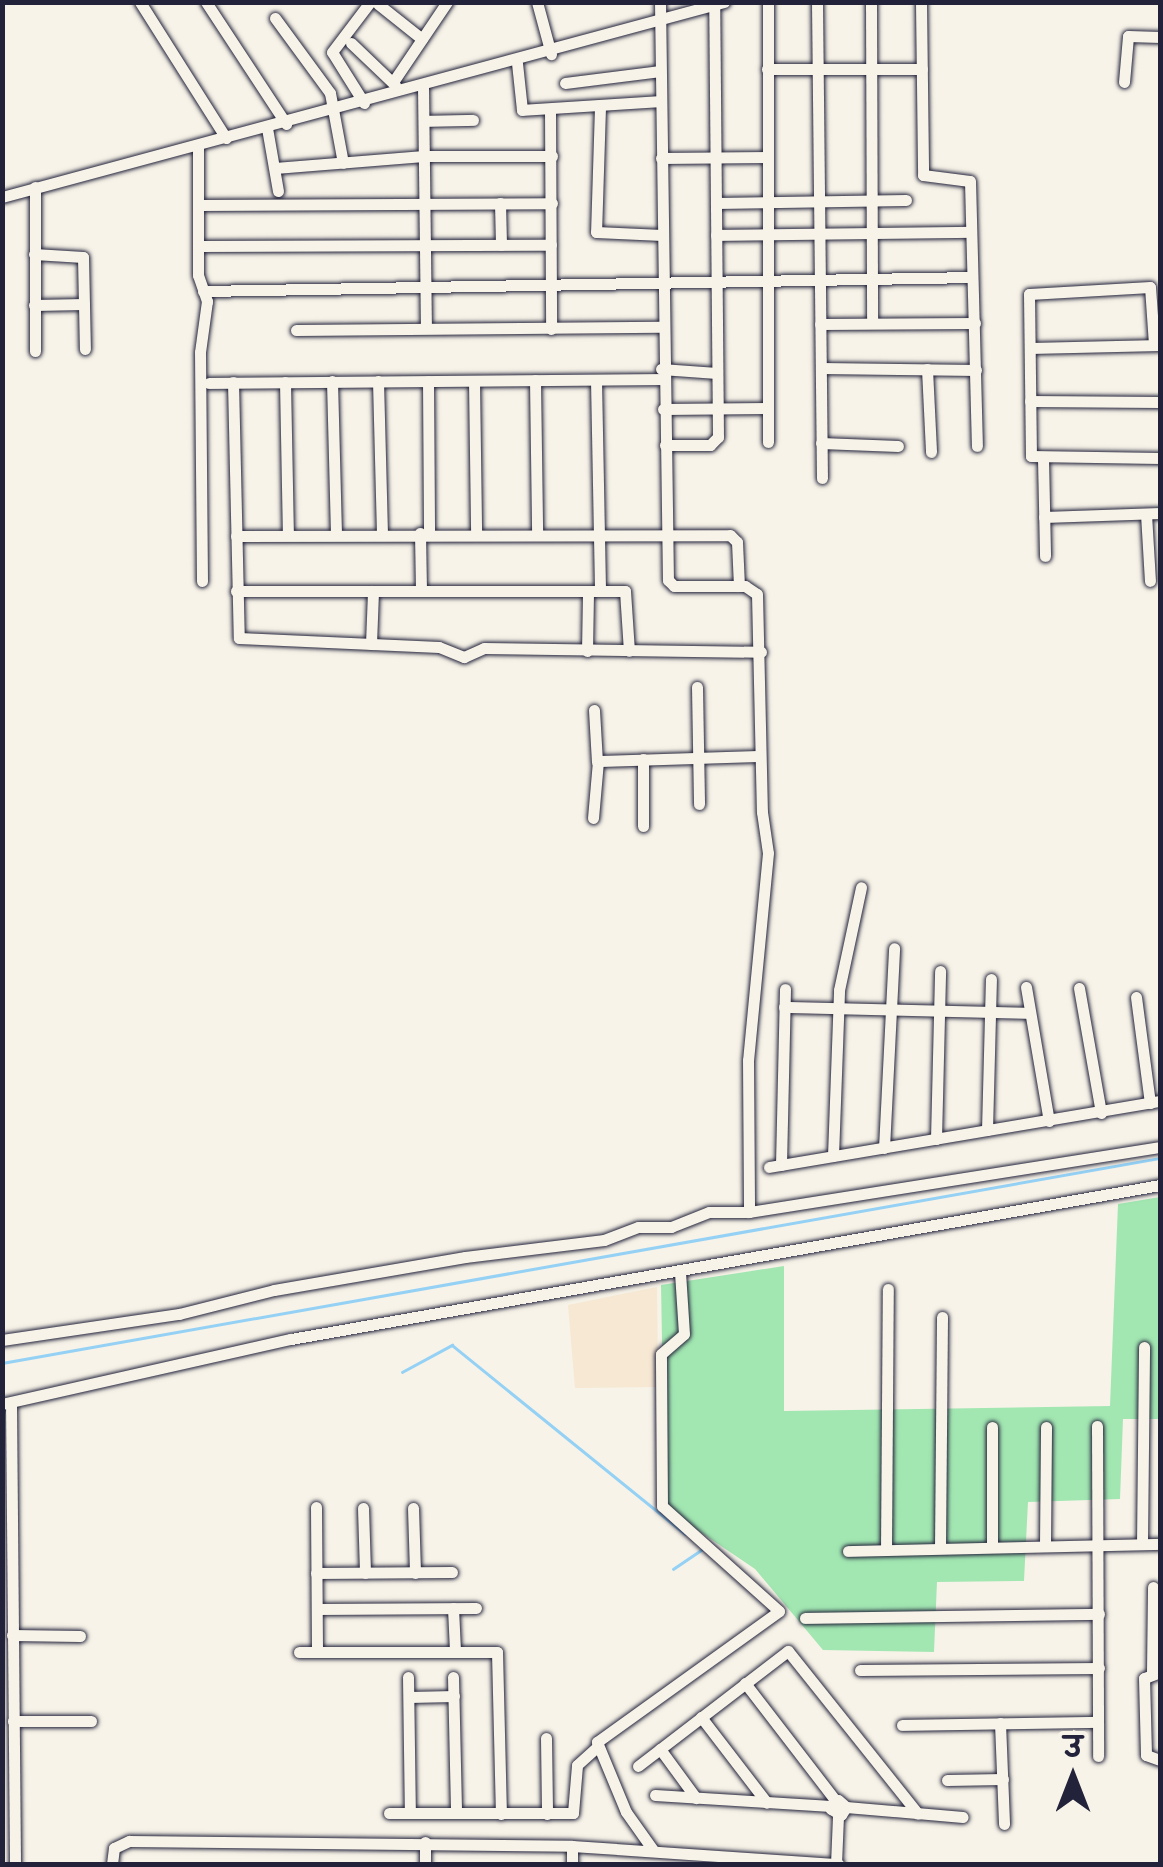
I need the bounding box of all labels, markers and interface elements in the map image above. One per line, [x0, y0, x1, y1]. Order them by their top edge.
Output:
north arrow [1023, 1727, 1123, 1827]
text: उ [1064, 1728, 1082, 1766]

